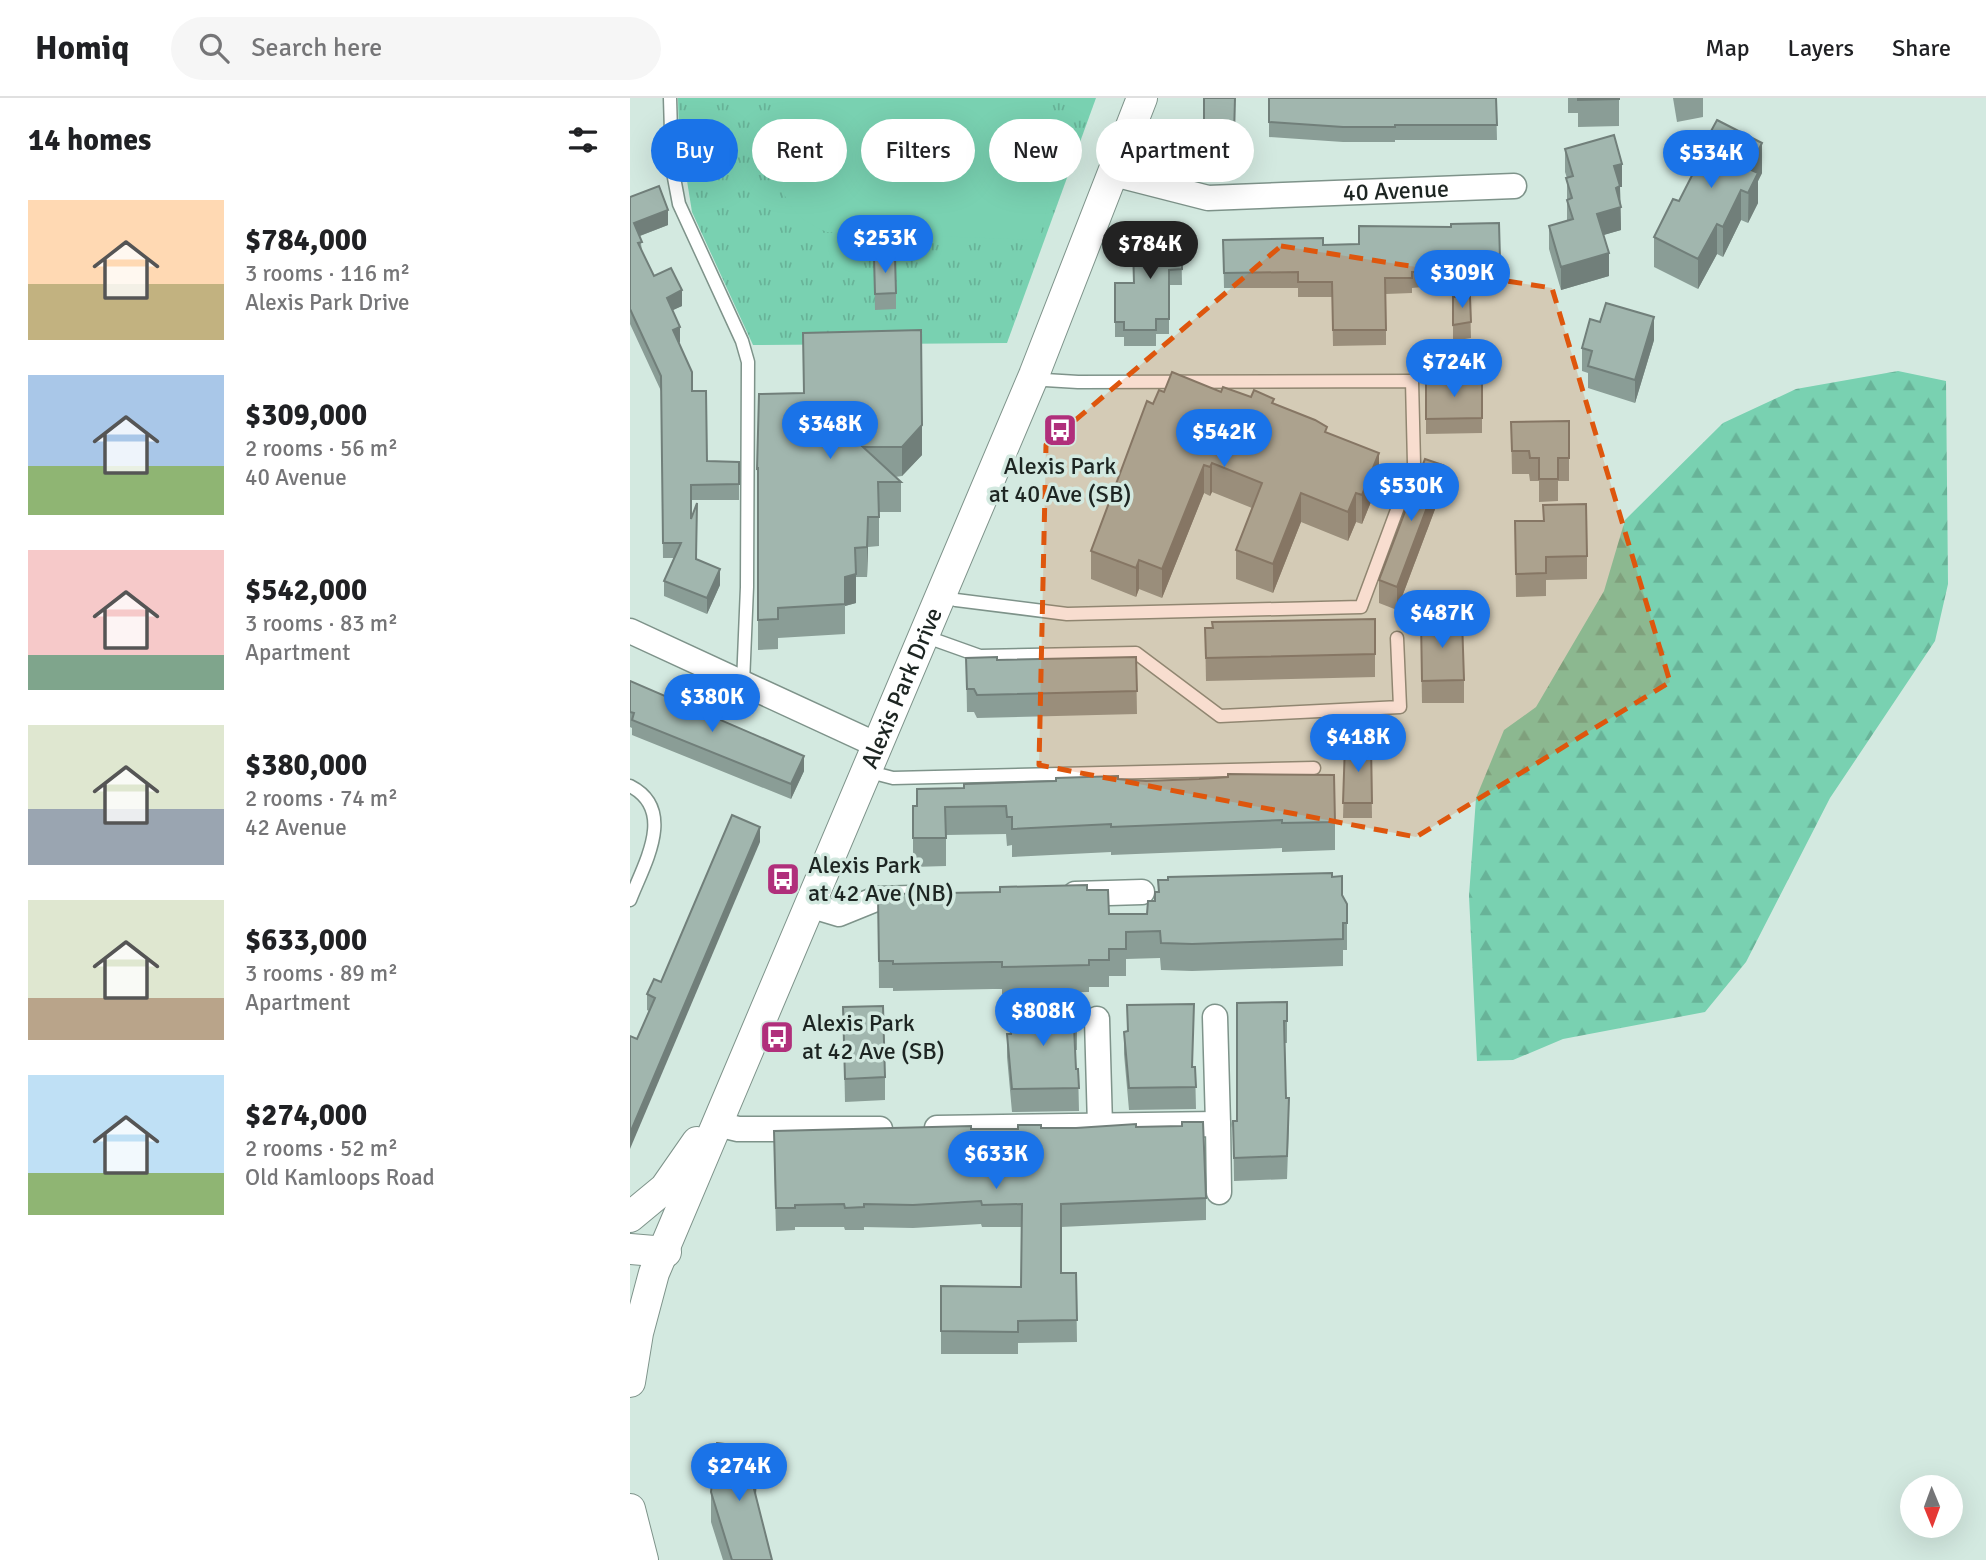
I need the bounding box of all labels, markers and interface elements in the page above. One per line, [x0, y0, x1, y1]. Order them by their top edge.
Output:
search box [171, 17, 661, 80]
text: Homiq [35, 28, 129, 69]
icon: search [195, 29, 233, 67]
text: Search here [251, 32, 382, 64]
text: Map [1705, 33, 1750, 63]
text: Layers [1788, 33, 1854, 63]
text: Share [1892, 33, 1951, 63]
chip: Buy [651, 119, 738, 182]
chip: Rent [752, 119, 847, 182]
chip: Filters [861, 119, 975, 182]
chip: New [989, 119, 1082, 182]
chip: Apartment [1096, 119, 1254, 182]
icon: filters [564, 121, 602, 159]
text: 14 homes [28, 122, 151, 159]
pin: $534K [1662, 130, 1760, 190]
text: $534K [1679, 138, 1743, 167]
street label: 40 Avenue [1342, 174, 1450, 208]
pin: $253K [836, 216, 934, 275]
text: $784,000 [245, 222, 367, 259]
pin: $784K [1101, 222, 1199, 281]
text: $253K [853, 223, 917, 252]
icon: home [84, 228, 168, 312]
text: $784K [1118, 229, 1182, 258]
pin: $309K [1413, 250, 1511, 310]
text: $309K [1430, 258, 1494, 287]
text: 3 rooms · 116 m² [245, 259, 410, 288]
text: Alexis Park Drive [245, 288, 410, 317]
pin: $724K [1405, 340, 1503, 399]
text: $724K [1422, 347, 1486, 376]
text: $309,000 [245, 397, 367, 434]
pin: $348K [781, 402, 879, 461]
icon: home [84, 403, 168, 487]
text: $348K [798, 409, 862, 438]
pin: $542K [1175, 410, 1273, 469]
bus stop icon: Alexis Park at 40 Ave (SB) [1041, 411, 1079, 449]
text: $542K [1192, 417, 1256, 446]
text: 2 rooms · 56 m² [245, 434, 398, 463]
place label: Alexis Park at 40 Ave (SB) [989, 451, 1131, 509]
text: 40 Avenue [245, 463, 347, 492]
pin: $530K [1362, 464, 1460, 523]
text: $530K [1379, 471, 1443, 500]
text: $542,000 [245, 572, 367, 609]
icon: home [84, 578, 168, 662]
pin: $487K [1393, 590, 1491, 650]
text: $487K [1410, 598, 1474, 627]
street label: Alexis Park Drive [854, 603, 949, 773]
text: 3 rooms · 83 m² [245, 609, 398, 638]
text: Apartment [245, 638, 350, 667]
pin: $380K [663, 674, 761, 734]
text: $380K [680, 682, 744, 711]
pin: $418K [1309, 714, 1407, 774]
text: $418K [1326, 722, 1390, 751]
text: $380,000 [245, 747, 367, 784]
icon: home [84, 753, 168, 837]
text: 2 rooms · 74 m² [245, 784, 398, 813]
text: 42 Avenue [245, 813, 347, 842]
place label: Alexis Park at 42 Ave (NB) [808, 850, 954, 908]
bus stop icon: Alexis Park at 42 Ave (NB) [764, 860, 802, 898]
text: $633,000 [245, 922, 367, 959]
icon: home [84, 928, 168, 1012]
text: 3 rooms · 89 m² [245, 959, 398, 988]
text: Apartment [245, 988, 350, 1017]
pin: $808K [994, 988, 1092, 1048]
text: $808K [1011, 996, 1075, 1025]
place label: Alexis Park at 42 Ave (SB) [802, 1008, 945, 1066]
bus stop icon: Alexis Park at 42 Ave (SB) [758, 1018, 796, 1056]
text: $274,000 [245, 1097, 367, 1134]
icon: home [84, 1103, 168, 1187]
pin: $633K [947, 1132, 1045, 1191]
text: 2 rooms · 52 m² [245, 1134, 398, 1163]
text: $633K [964, 1139, 1028, 1168]
text: Old Kamloops Road [245, 1163, 435, 1192]
pin: $274K [690, 1444, 788, 1503]
text: $274K [707, 1451, 771, 1480]
north arrow [1900, 1475, 1964, 1538]
map controls [1900, 1475, 1963, 1538]

